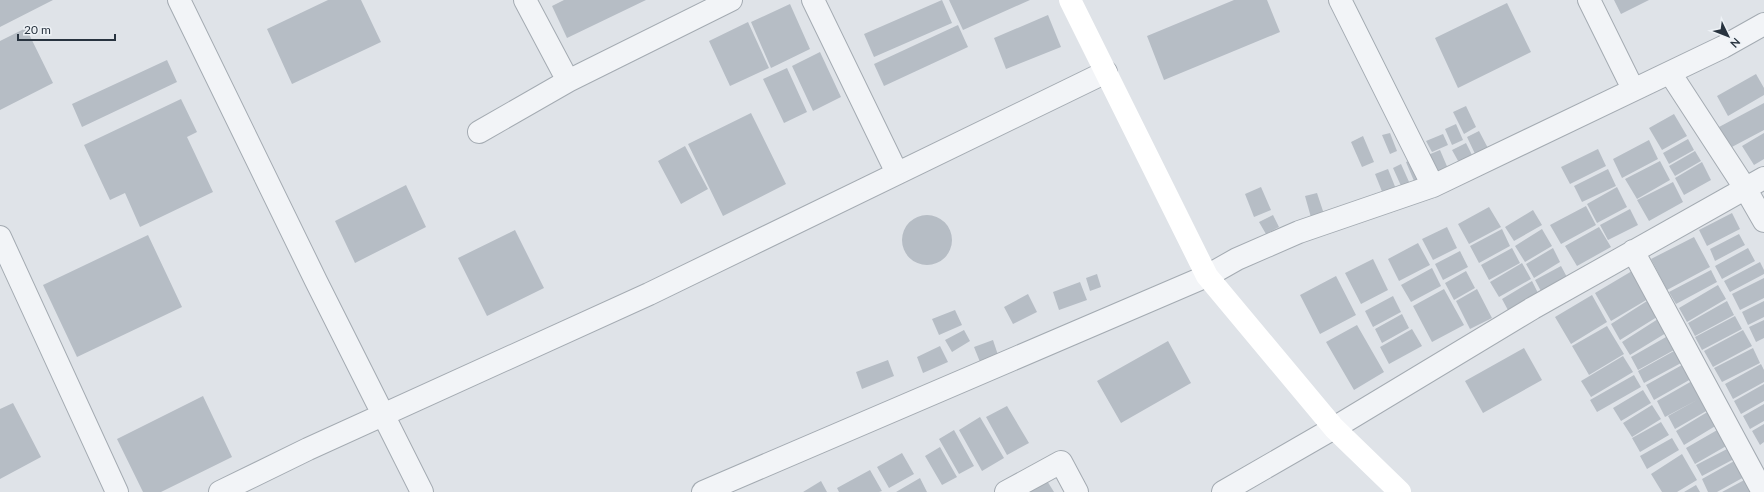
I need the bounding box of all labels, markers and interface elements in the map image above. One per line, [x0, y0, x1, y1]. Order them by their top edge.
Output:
scale bar [18, 16, 115, 42]
north arrow [1708, 16, 1748, 56]
text: 20 m [24, 22, 51, 37]
text: N [1728, 36, 1743, 51]

